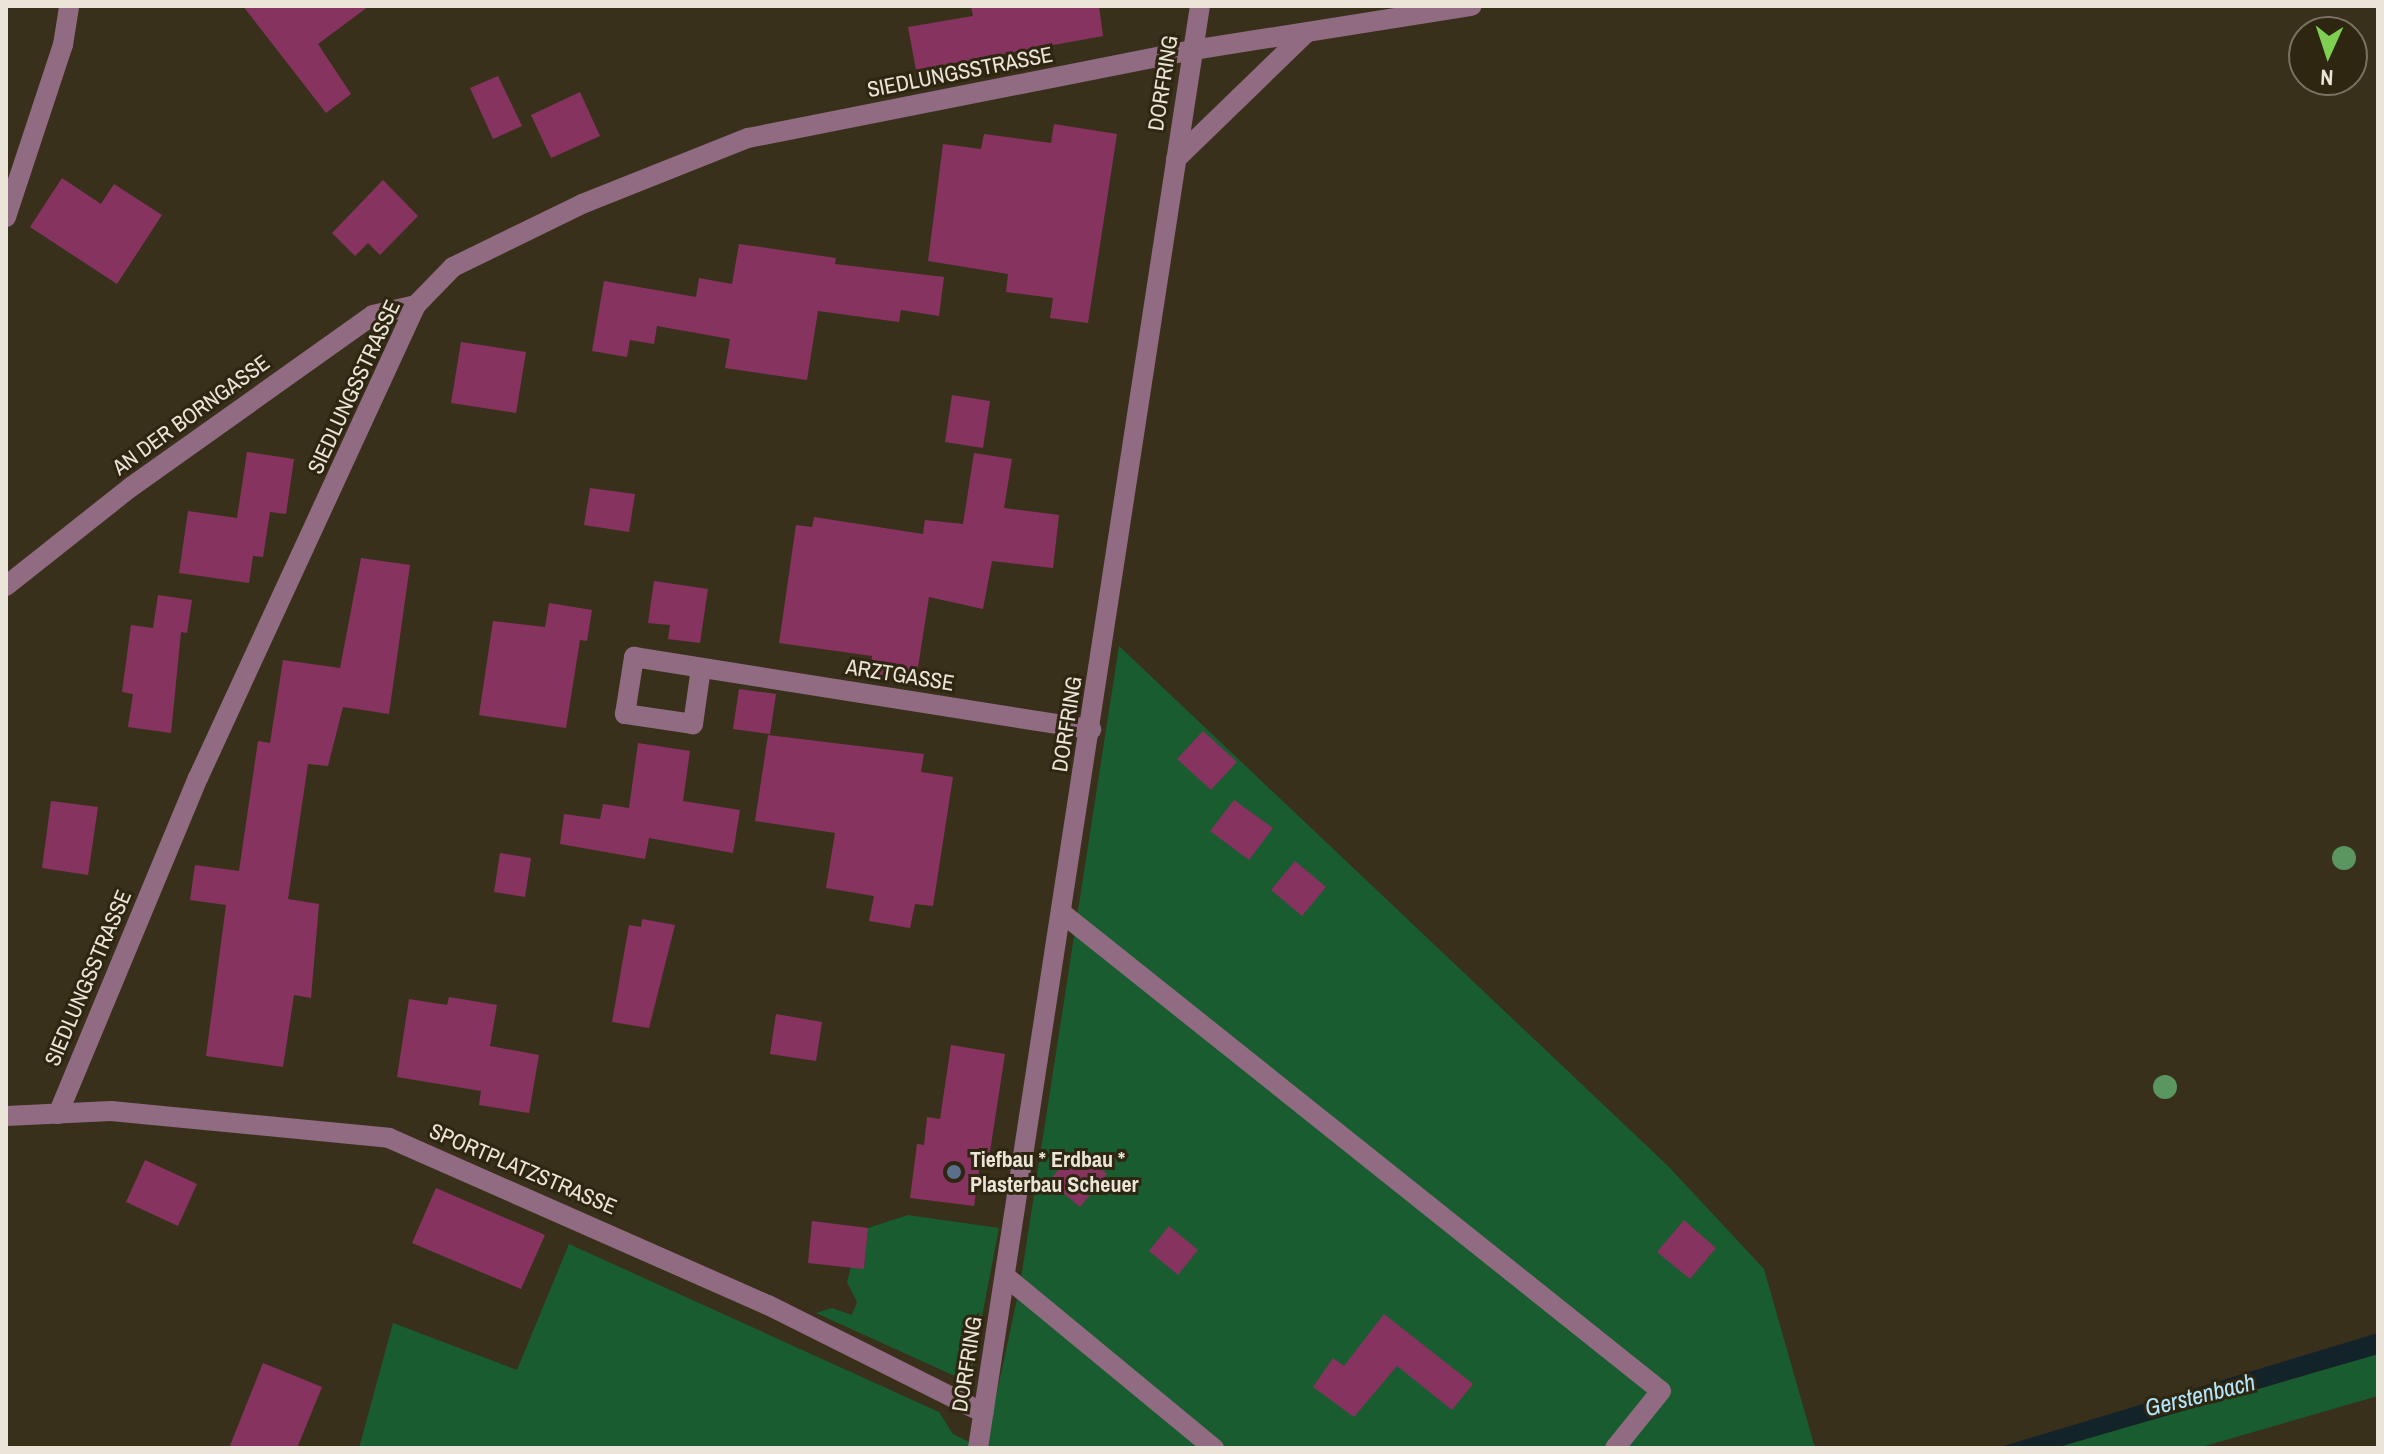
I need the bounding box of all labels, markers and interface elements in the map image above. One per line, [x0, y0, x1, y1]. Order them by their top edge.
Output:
north arrow [2288, 16, 2368, 96]
street label: DORFRING [1142, 33, 1184, 133]
street label: SIEDLUNGSSTRASSE [865, 41, 1055, 103]
text: N [2320, 63, 2334, 93]
street label: SIEDLUNGSSTRASSE [302, 296, 406, 478]
street label: AN DER BORNGASSE [107, 349, 275, 481]
street label: ARZTGASSE [844, 653, 956, 697]
street label: DORFRING [1046, 674, 1088, 774]
street label: SIEDLUNGSSTRASSE [39, 886, 137, 1070]
street label: SPORTPLATZSTRASSE [425, 1118, 621, 1220]
place label: Tiefbau * Erdbau * Plasterbau Scheuer [970, 1146, 1138, 1198]
marker: Tiefbau * Erdbau * Plasterbau Scheuer [945, 1163, 963, 1181]
street label: DORFRING [946, 1314, 988, 1414]
water label: Gerstenbach [2142, 1367, 2258, 1423]

